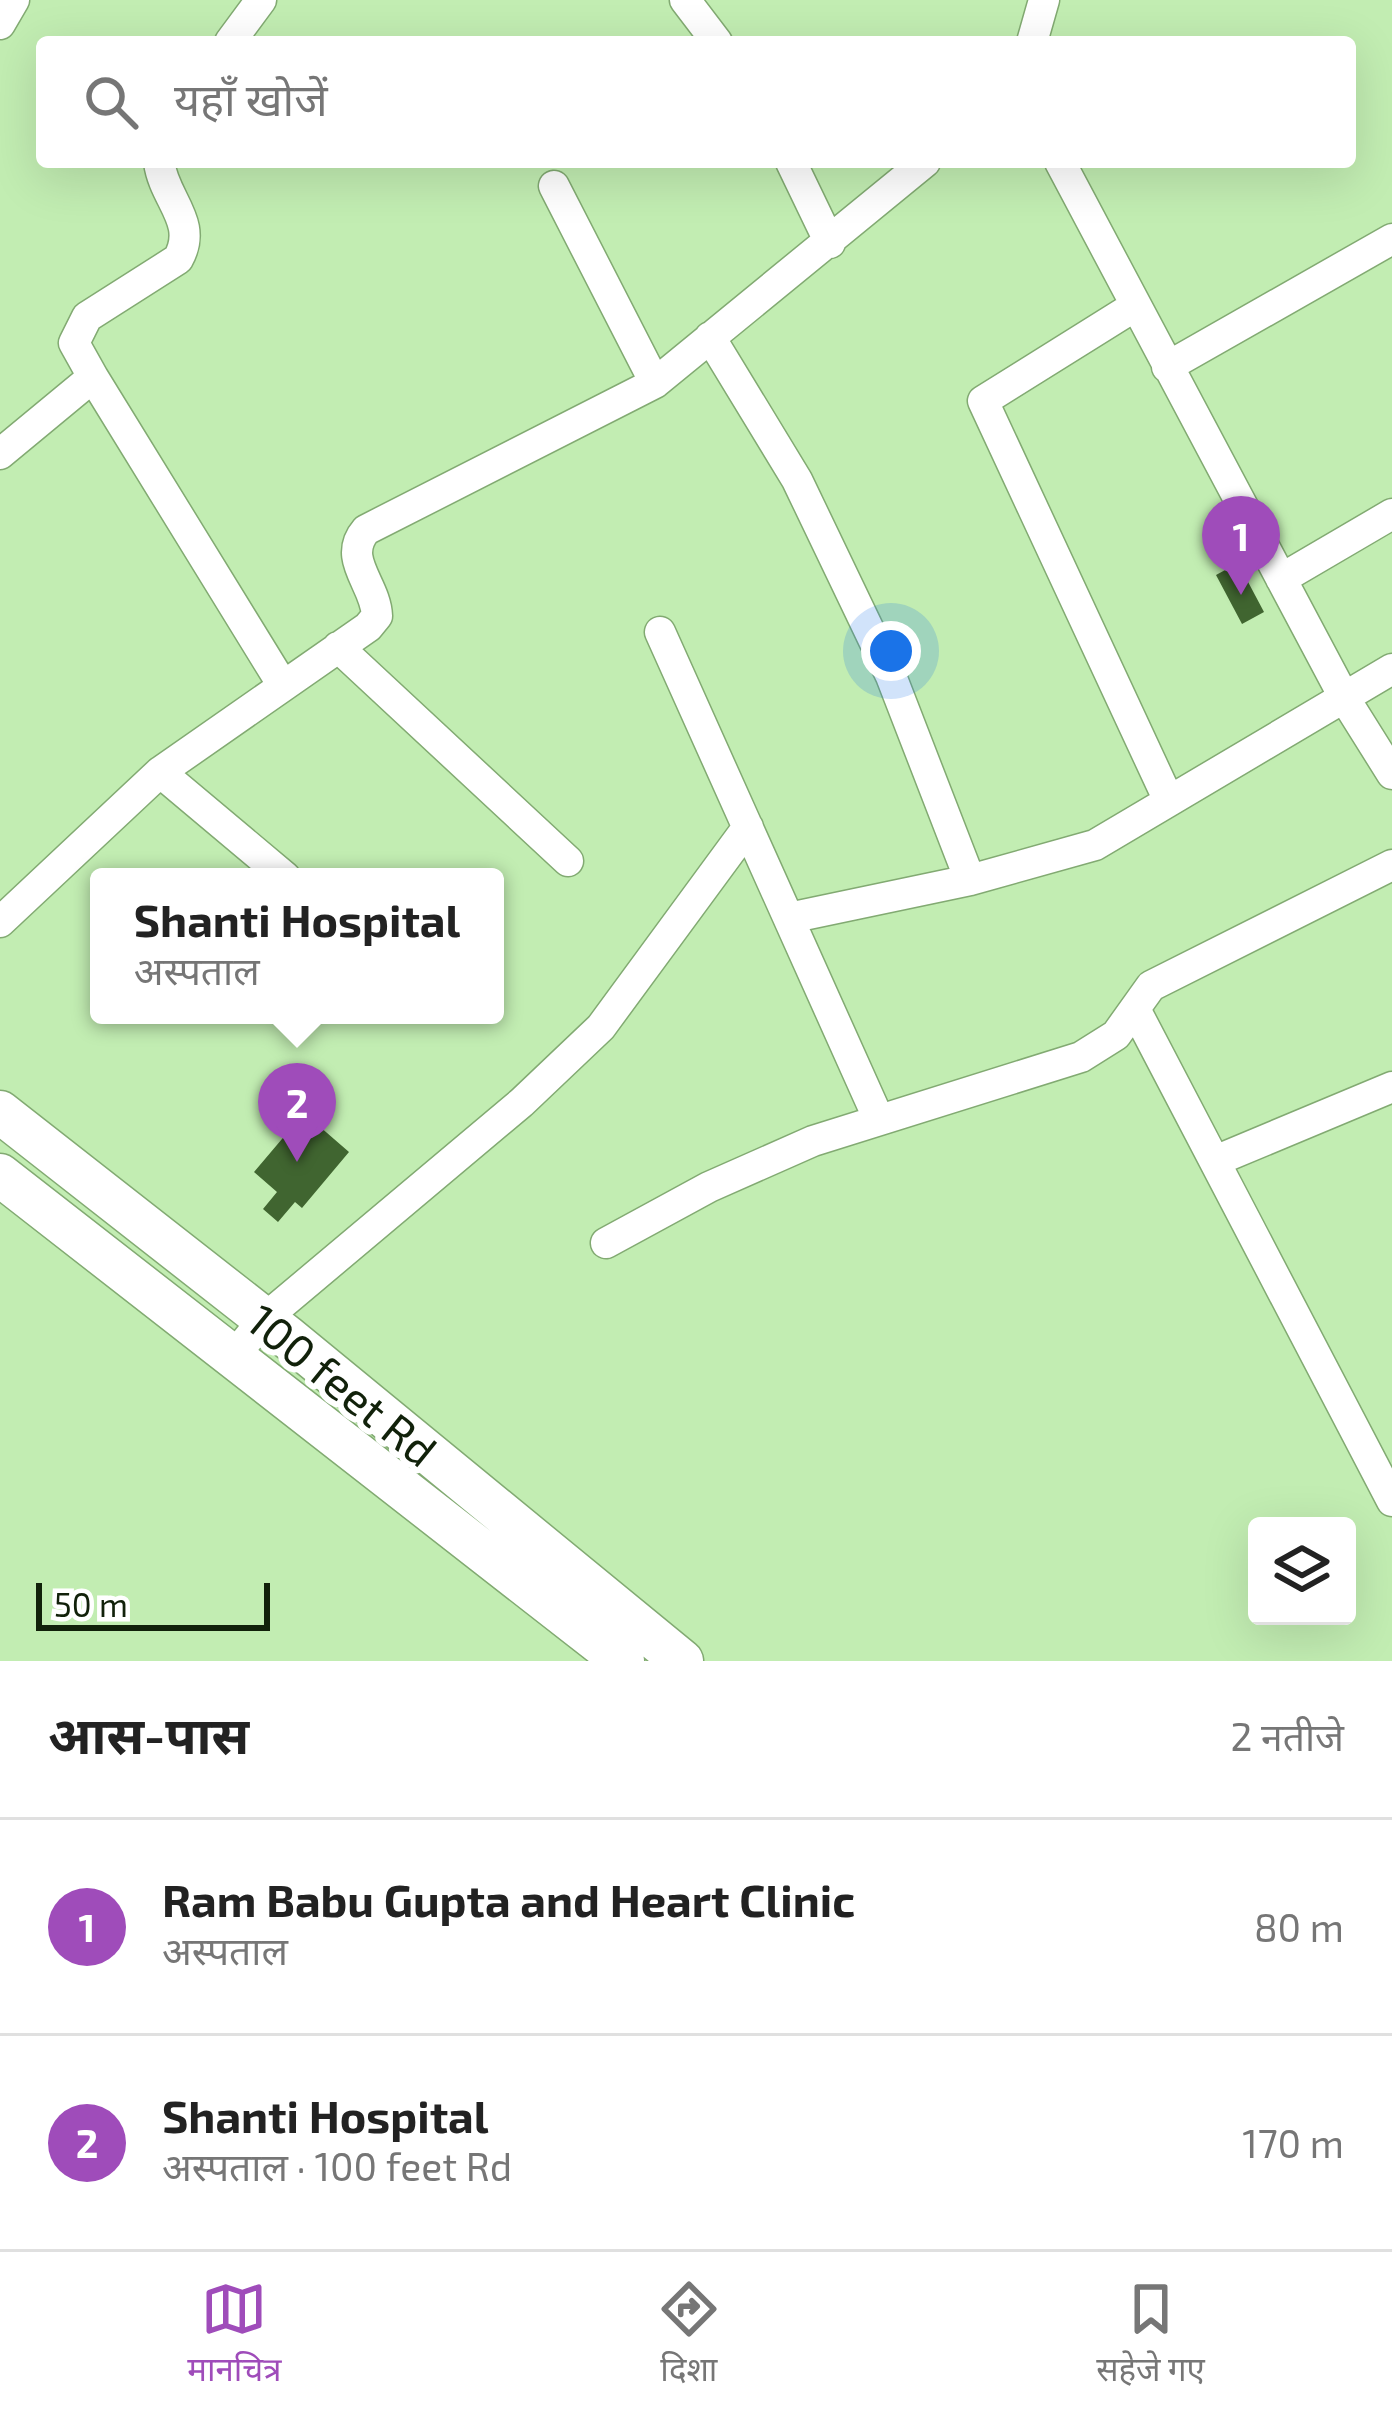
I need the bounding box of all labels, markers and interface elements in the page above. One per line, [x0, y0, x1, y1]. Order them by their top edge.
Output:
search box [36, 36, 1356, 168]
icon: search [78, 69, 144, 135]
text: यहाँ खोजें [174, 71, 328, 125]
pin: 1 [1202, 496, 1280, 595]
your location [861, 621, 921, 681]
popup [90, 868, 504, 1024]
text: Shanti Hospital [134, 892, 460, 946]
text: अस्पताल [134, 946, 260, 993]
pin: 2 [258, 1063, 336, 1162]
street label: 100 feet Rd [238, 1291, 448, 1477]
map controls [1248, 1517, 1356, 1625]
button: layers [1248, 1517, 1356, 1625]
scale bar [36, 1577, 270, 1630]
text: 50 m [54, 1584, 128, 1624]
text: आस-पास [48, 1703, 249, 1764]
text: 2 नतीजे [1230, 1712, 1344, 1759]
text: Ram Babu Gupta and Heart Clinic [162, 1872, 855, 1926]
text: 1 [79, 1903, 95, 1950]
text: 80 m [1254, 1903, 1344, 1950]
text: अस्पताल [162, 1926, 288, 1973]
text: Shanti Hospital [162, 2088, 489, 2142]
text: 2 [76, 2119, 98, 2166]
text: 170 m [1242, 2119, 1344, 2166]
text: अस्पताल · 100 feet Rd [162, 2142, 512, 2189]
tab: मानचित्र [187, 2276, 282, 2394]
tab: दिशा [656, 2276, 722, 2394]
tab: सहेजे गए [1096, 2276, 1205, 2394]

